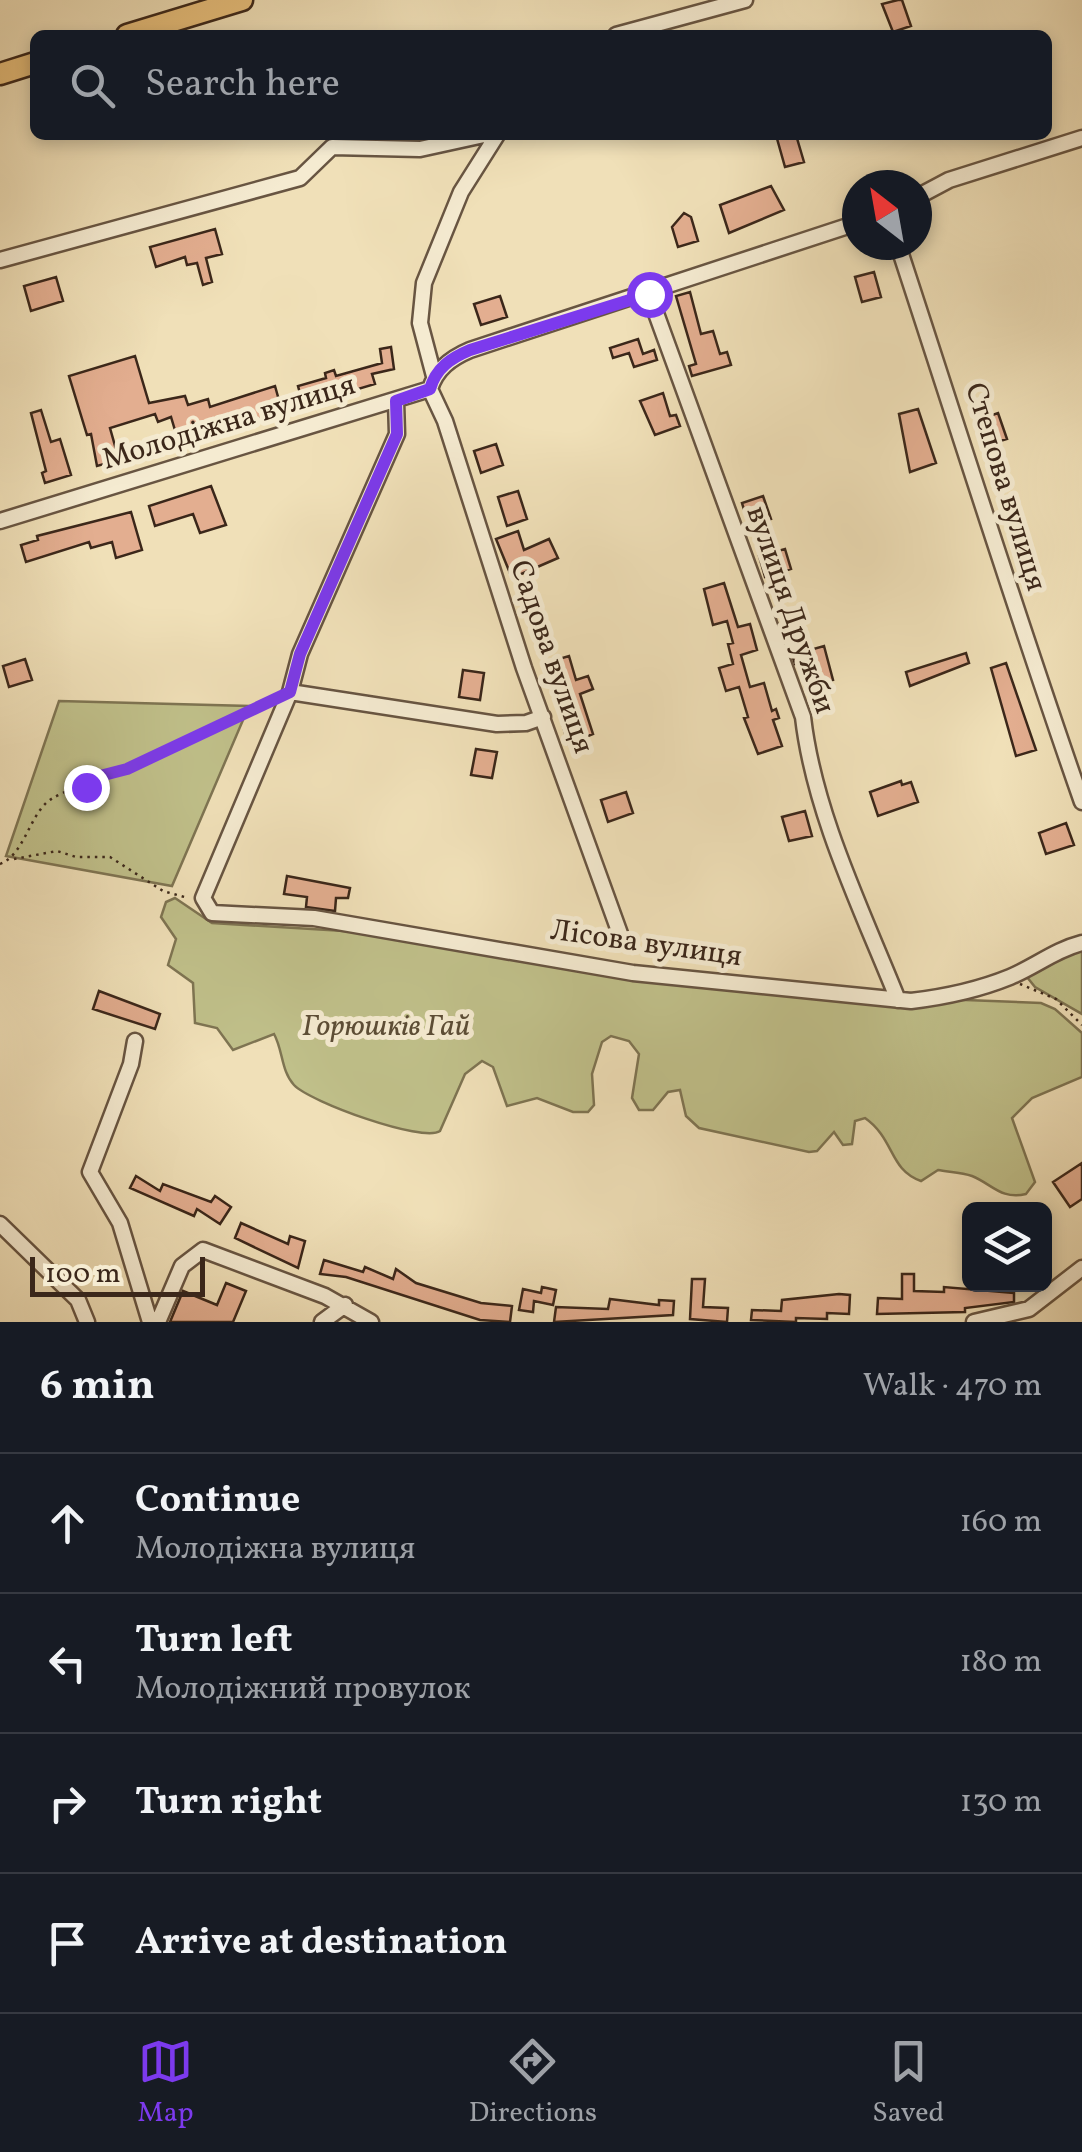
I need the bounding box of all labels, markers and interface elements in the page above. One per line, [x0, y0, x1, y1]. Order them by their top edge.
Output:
search box [30, 30, 1052, 140]
icon: search [65, 58, 120, 113]
text: Search here [145, 59, 340, 112]
north arrow [842, 170, 932, 260]
route start [627, 272, 673, 318]
street label: Молодіжна вулиця [97, 364, 361, 482]
street label: Степова вулиця [953, 378, 1057, 596]
street label: вулиця Дружби [735, 501, 845, 719]
street label: Садова вулиця [498, 555, 604, 759]
route end [64, 765, 110, 811]
street label: Лісова вулиця [547, 910, 745, 978]
park label: Горюшків Гай [302, 1006, 470, 1048]
map controls [962, 1202, 1052, 1292]
button: layers [962, 1202, 1052, 1292]
scale bar [30, 1252, 205, 1296]
text: 100 m [45, 1255, 120, 1294]
text: 6 min [40, 1358, 155, 1417]
text: Walk · 470 m [863, 1365, 1042, 1409]
text: Continue [135, 1475, 300, 1528]
icon: ahead [40, 1496, 95, 1551]
text: 160 m [959, 1501, 1042, 1545]
text: Молодіжна вулиця [135, 1528, 415, 1572]
text: Turn left [135, 1615, 292, 1668]
icon: left [40, 1636, 95, 1691]
text: 180 m [959, 1641, 1042, 1685]
text: Молодіжний провулок [135, 1668, 471, 1712]
icon: right [40, 1776, 95, 1831]
text: Turn right [135, 1777, 322, 1830]
text: 130 m [960, 1781, 1042, 1825]
icon: arrive [40, 1916, 95, 1971]
text: Arrive at destination [135, 1917, 508, 1970]
tab: Map [138, 2034, 194, 2133]
tab: Directions [469, 2034, 597, 2133]
tab: Saved [872, 2034, 944, 2133]

